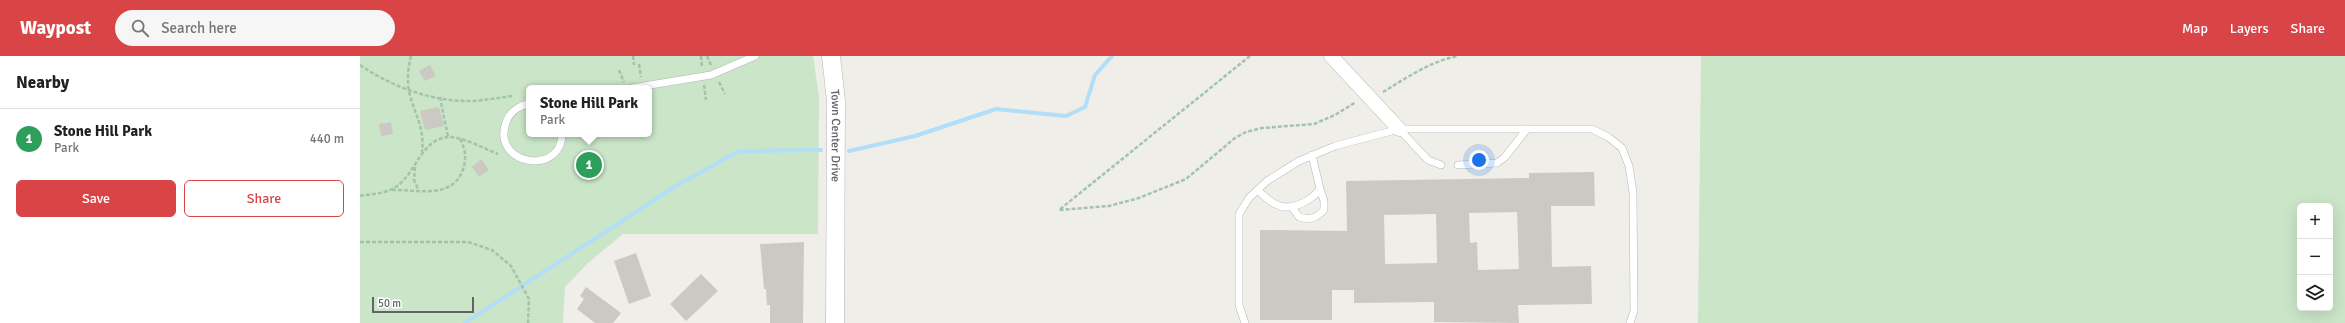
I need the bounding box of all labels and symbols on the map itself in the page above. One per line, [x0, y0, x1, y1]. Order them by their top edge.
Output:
street label: Town Center Drive [827, 89, 844, 182]
pin: 1 [576, 150, 602, 180]
your location [1469, 150, 1489, 170]
scale bar [372, 295, 474, 314]

